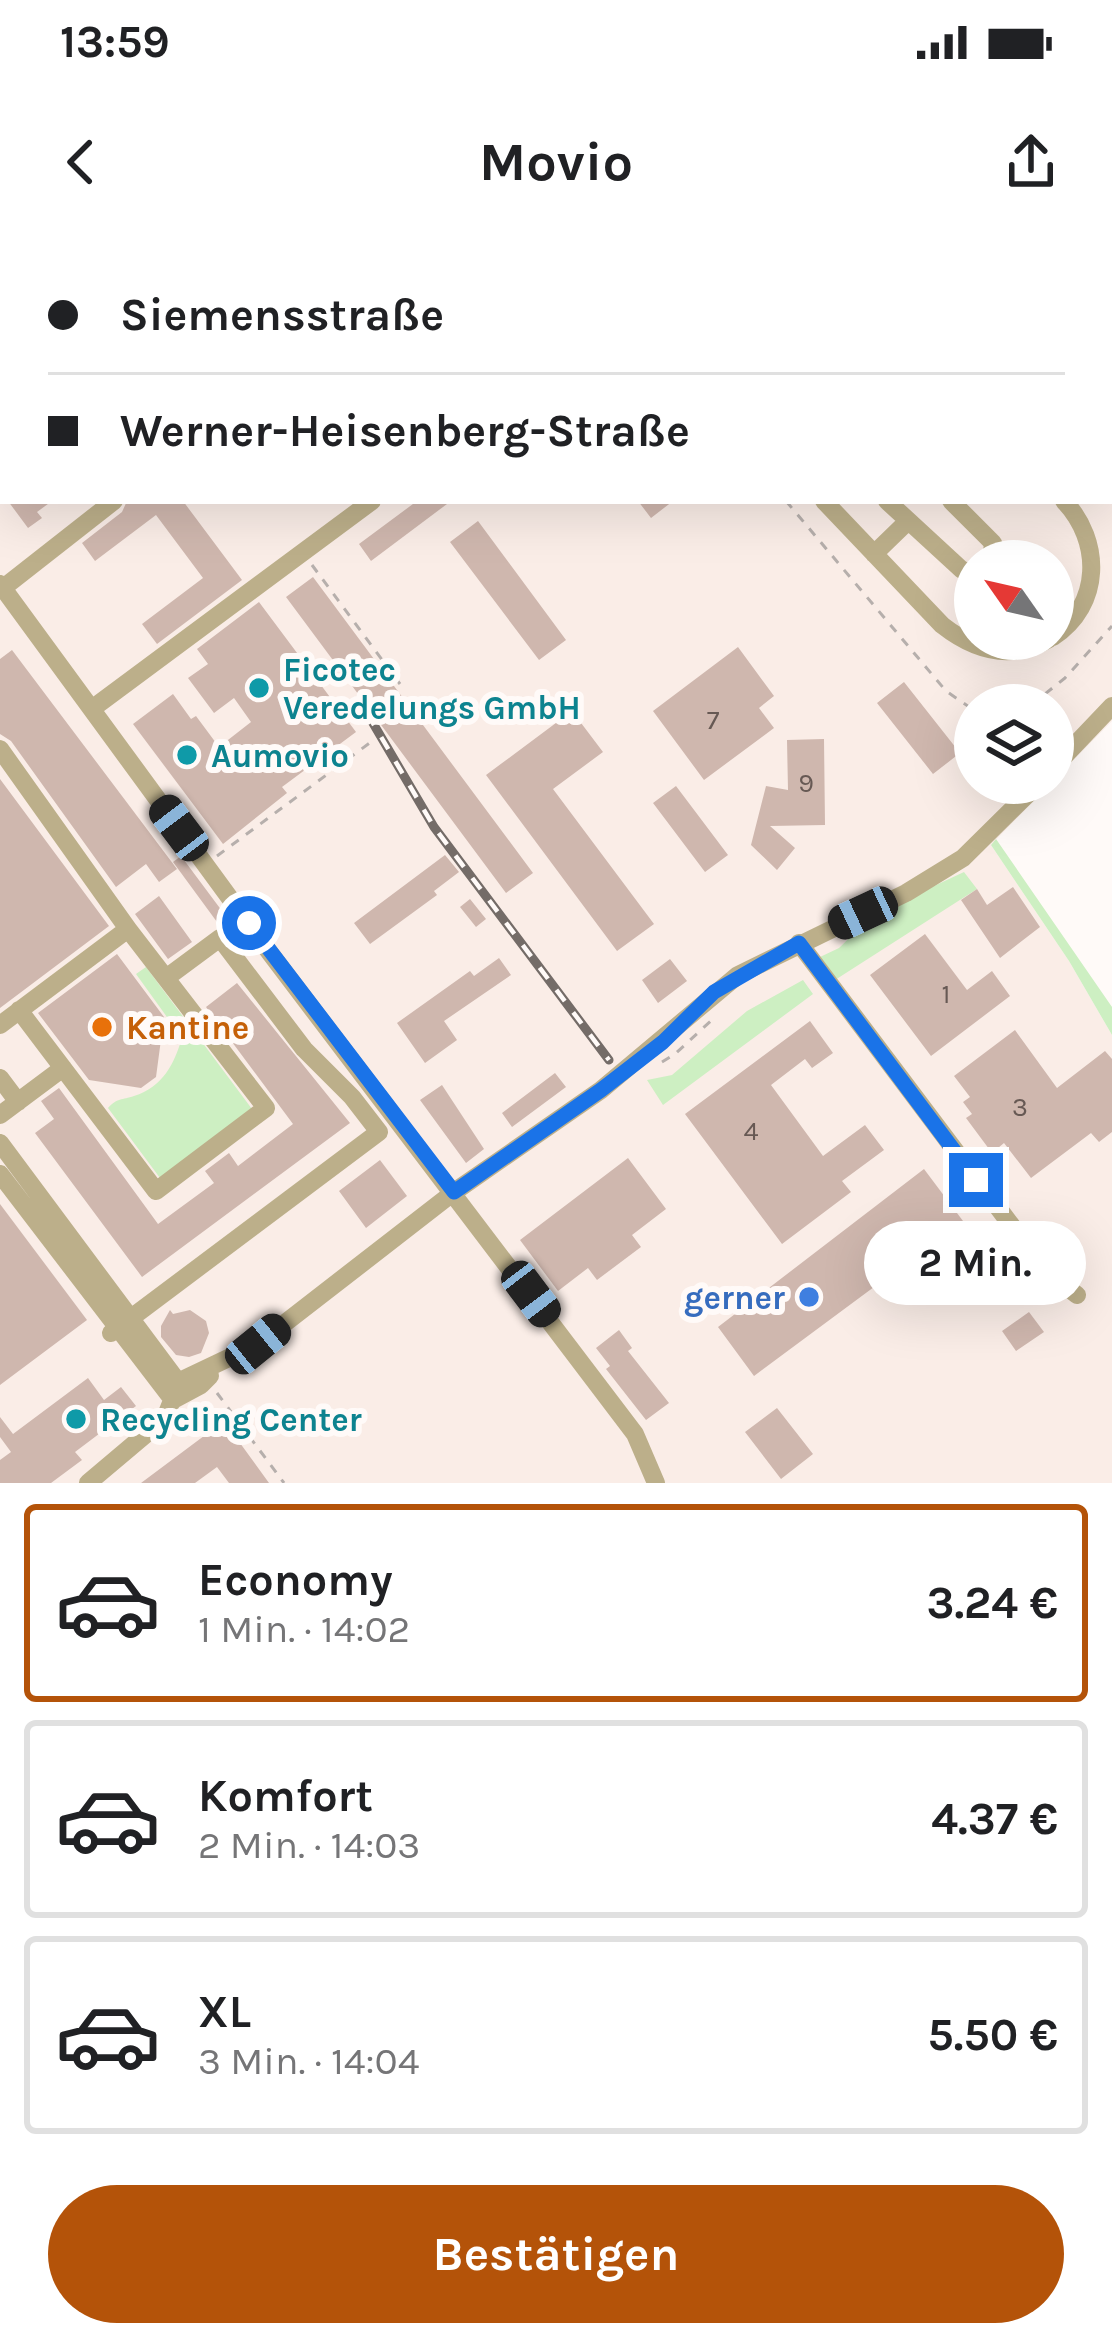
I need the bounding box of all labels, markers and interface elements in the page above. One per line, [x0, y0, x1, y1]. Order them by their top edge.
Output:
text: 13:59 [60, 16, 170, 68]
icon: back [48, 129, 114, 195]
icon: share [998, 129, 1064, 195]
text: Movio [479, 130, 633, 194]
text: Siemensstraße [120, 289, 444, 341]
text: Werner-Heisenberg-Straße [120, 405, 690, 457]
north arrow [954, 540, 1074, 660]
map controls [954, 540, 1074, 804]
place label: Ficotec Veredelungs GmbH [283, 651, 581, 727]
marker: Ficotec Veredelungs GmbH [246, 675, 272, 701]
button: layers [954, 684, 1074, 804]
house number: 7 [707, 704, 720, 736]
place label: Aumovio [211, 737, 349, 775]
marker: Aumovio [174, 742, 200, 768]
house number: 9 [798, 767, 814, 799]
car [143, 788, 215, 868]
car [823, 881, 903, 945]
route start [222, 896, 276, 950]
house number: 1 [942, 978, 950, 1010]
place label: Kantine [126, 1009, 249, 1047]
marker: Kantine [89, 1014, 115, 1040]
house number: 3 [1012, 1091, 1028, 1123]
house number: 4 [743, 1115, 759, 1147]
route end [949, 1153, 1003, 1207]
callout: 2 Min. [865, 1222, 1087, 1306]
text: 2 Min. [918, 1240, 1032, 1286]
car [495, 1254, 567, 1334]
place label: gerner [684, 1279, 785, 1317]
marker: gerner [796, 1284, 822, 1310]
car [219, 1307, 297, 1381]
place label: Recycling Center [100, 1401, 362, 1439]
marker: Recycling Center [63, 1406, 89, 1432]
icon: car [54, 1549, 162, 1657]
text: Economy [198, 1554, 393, 1606]
text: 3.24 € [926, 1577, 1058, 1629]
text: 1 Min. · 14:02 [198, 1606, 410, 1652]
icon: car [54, 1765, 162, 1873]
text: Komfort [198, 1770, 373, 1822]
text: 4.37 € [931, 1793, 1058, 1845]
text: 2 Min. · 14:03 [198, 1822, 420, 1868]
icon: car [54, 1981, 162, 2089]
text: XL [198, 1986, 251, 2038]
text: 5.50 € [928, 2009, 1058, 2061]
text: 3 Min. · 14:04 [198, 2038, 420, 2084]
button: Bestätigen [48, 2185, 1064, 2323]

